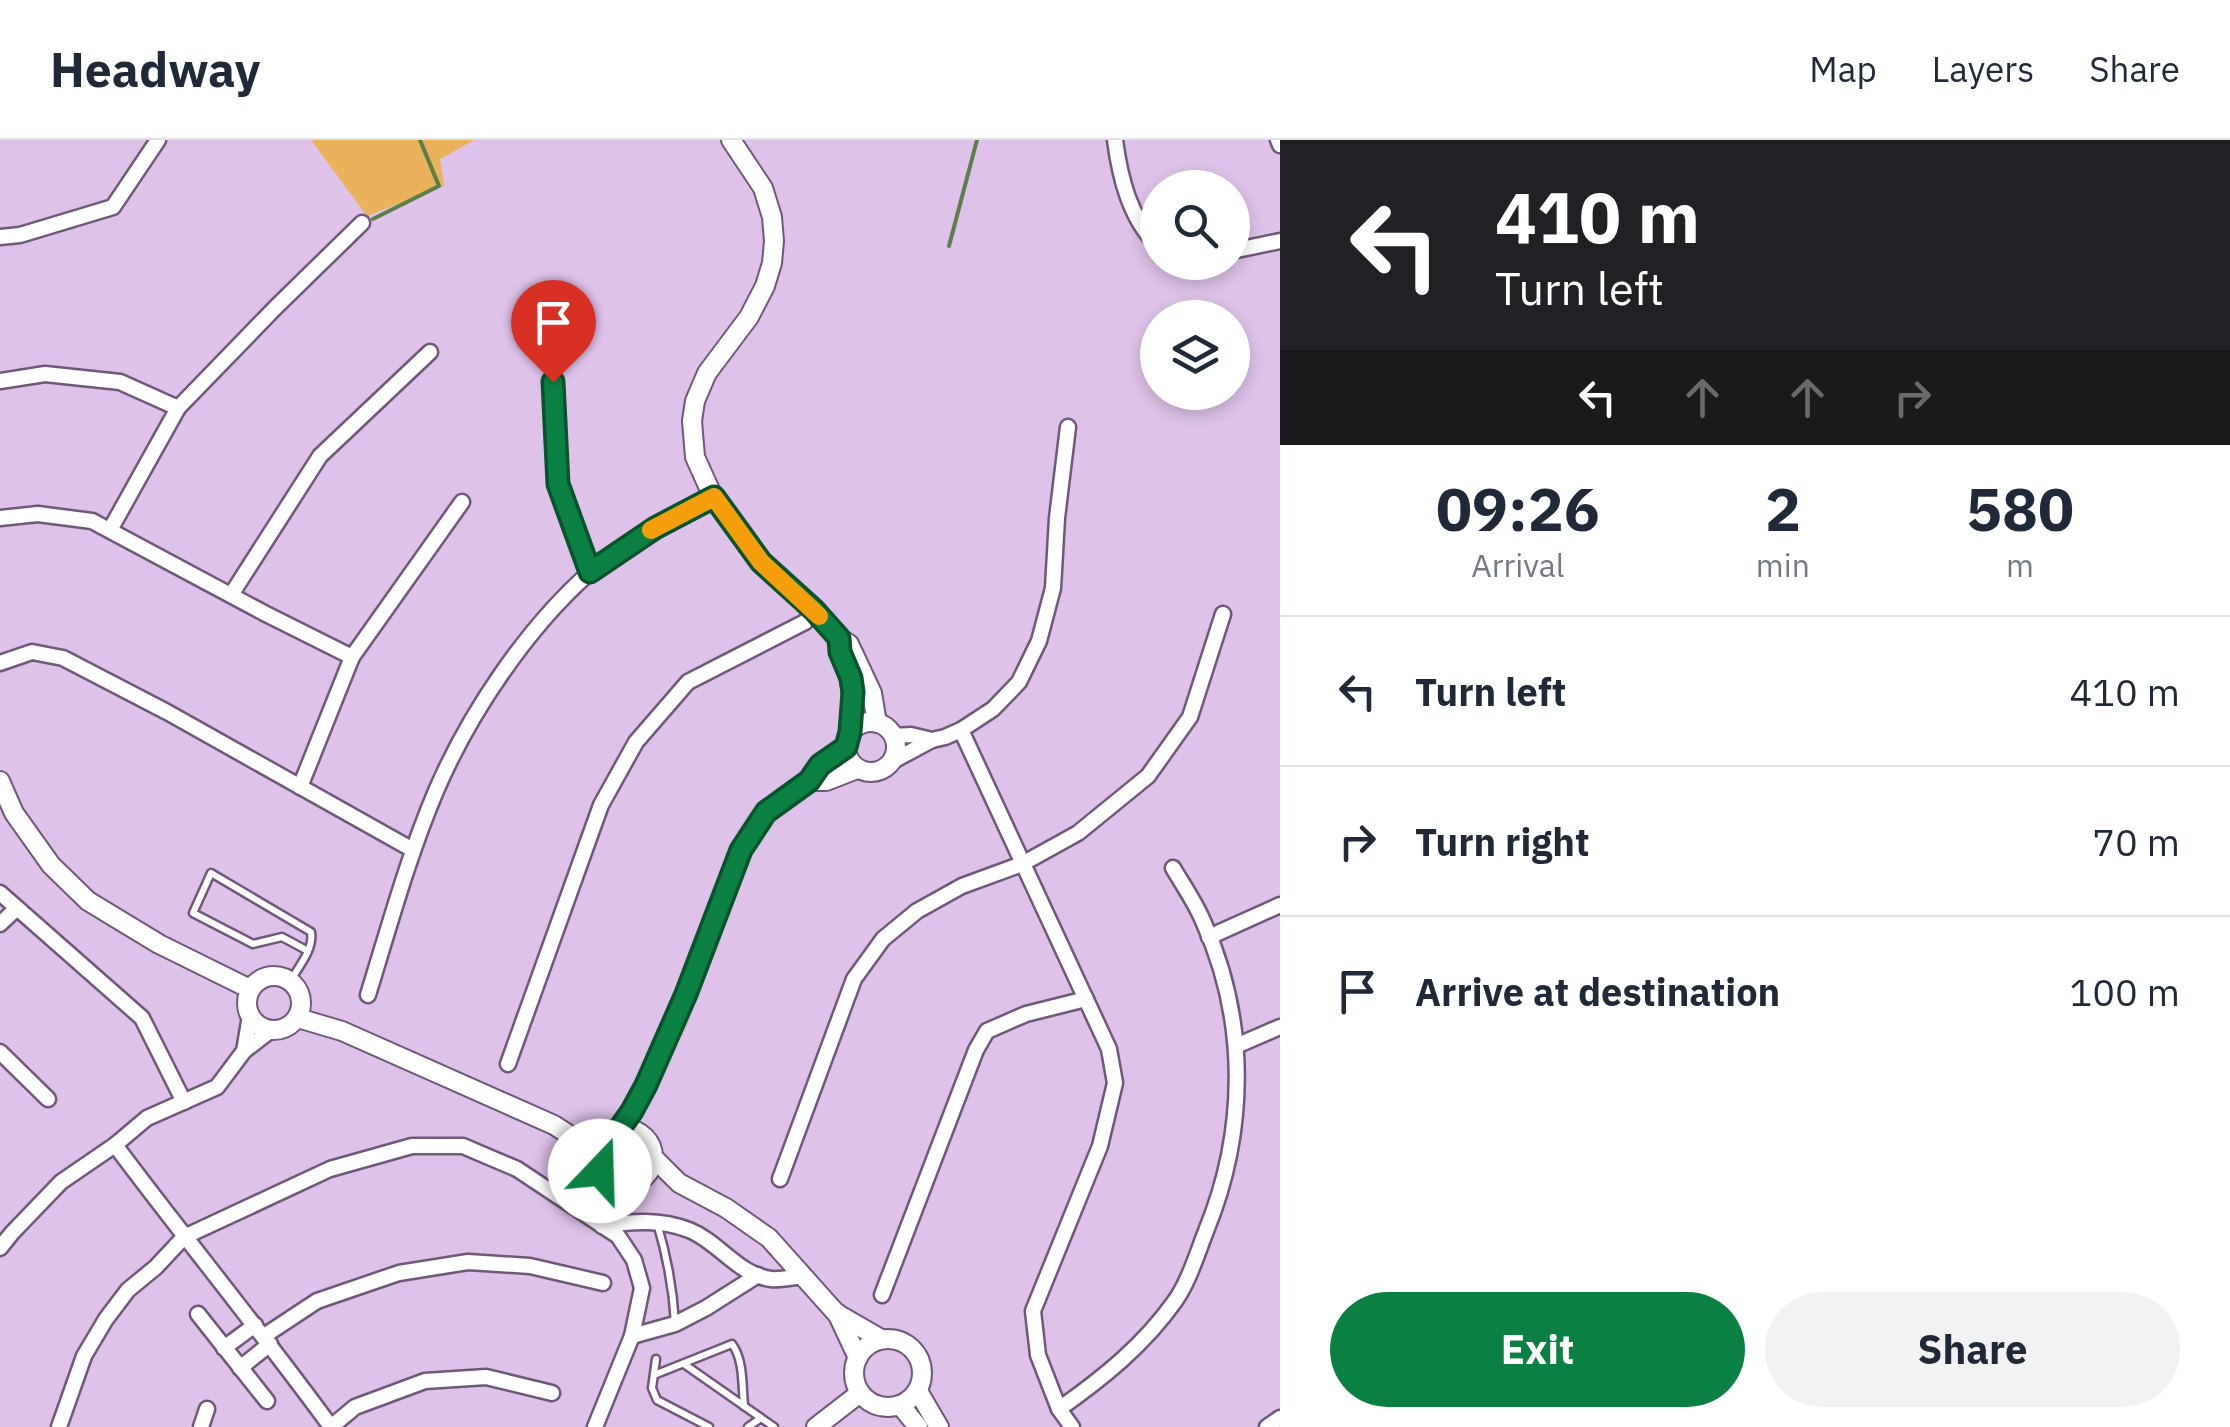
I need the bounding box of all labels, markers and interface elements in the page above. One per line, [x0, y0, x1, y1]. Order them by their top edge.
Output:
text: Headway [50, 38, 260, 100]
text: Map [1809, 46, 1877, 92]
text: Layers [1932, 46, 2034, 92]
text: Share [2089, 46, 2180, 92]
map controls [1140, 170, 1250, 410]
button: search [1140, 170, 1250, 280]
text: 410 m [1495, 171, 1700, 262]
icon: left [1330, 180, 1460, 310]
text: Turn left [1495, 259, 1664, 317]
pin [511, 280, 596, 383]
icon: arrive [526, 295, 581, 350]
button: layers [1140, 300, 1250, 410]
icon: left [1570, 370, 1625, 425]
icon: ahead [1675, 370, 1730, 425]
icon: ahead [1780, 370, 1835, 425]
icon: right [1885, 370, 1940, 425]
text: 09:26 [1436, 469, 1600, 548]
text: 2 [1765, 469, 1801, 548]
text: 580 [1966, 469, 2074, 548]
text: Arrival [1471, 544, 1565, 586]
text: min [1756, 544, 1810, 586]
text: m [2006, 544, 2034, 586]
icon: left [1330, 664, 1385, 719]
text: Turn left [1415, 667, 1566, 716]
text: 410 m [2069, 667, 2180, 716]
icon: right [1330, 814, 1385, 869]
text: Turn right [1415, 817, 1590, 866]
text: 70 m [2092, 817, 2180, 866]
icon: arrive [1330, 964, 1385, 1019]
text: Arrive at destination [1415, 967, 1780, 1016]
text: 100 m [2069, 967, 2180, 1016]
position arrow [548, 1119, 652, 1223]
button: Exit [1330, 1292, 1745, 1407]
button: Share [1765, 1292, 2180, 1407]

